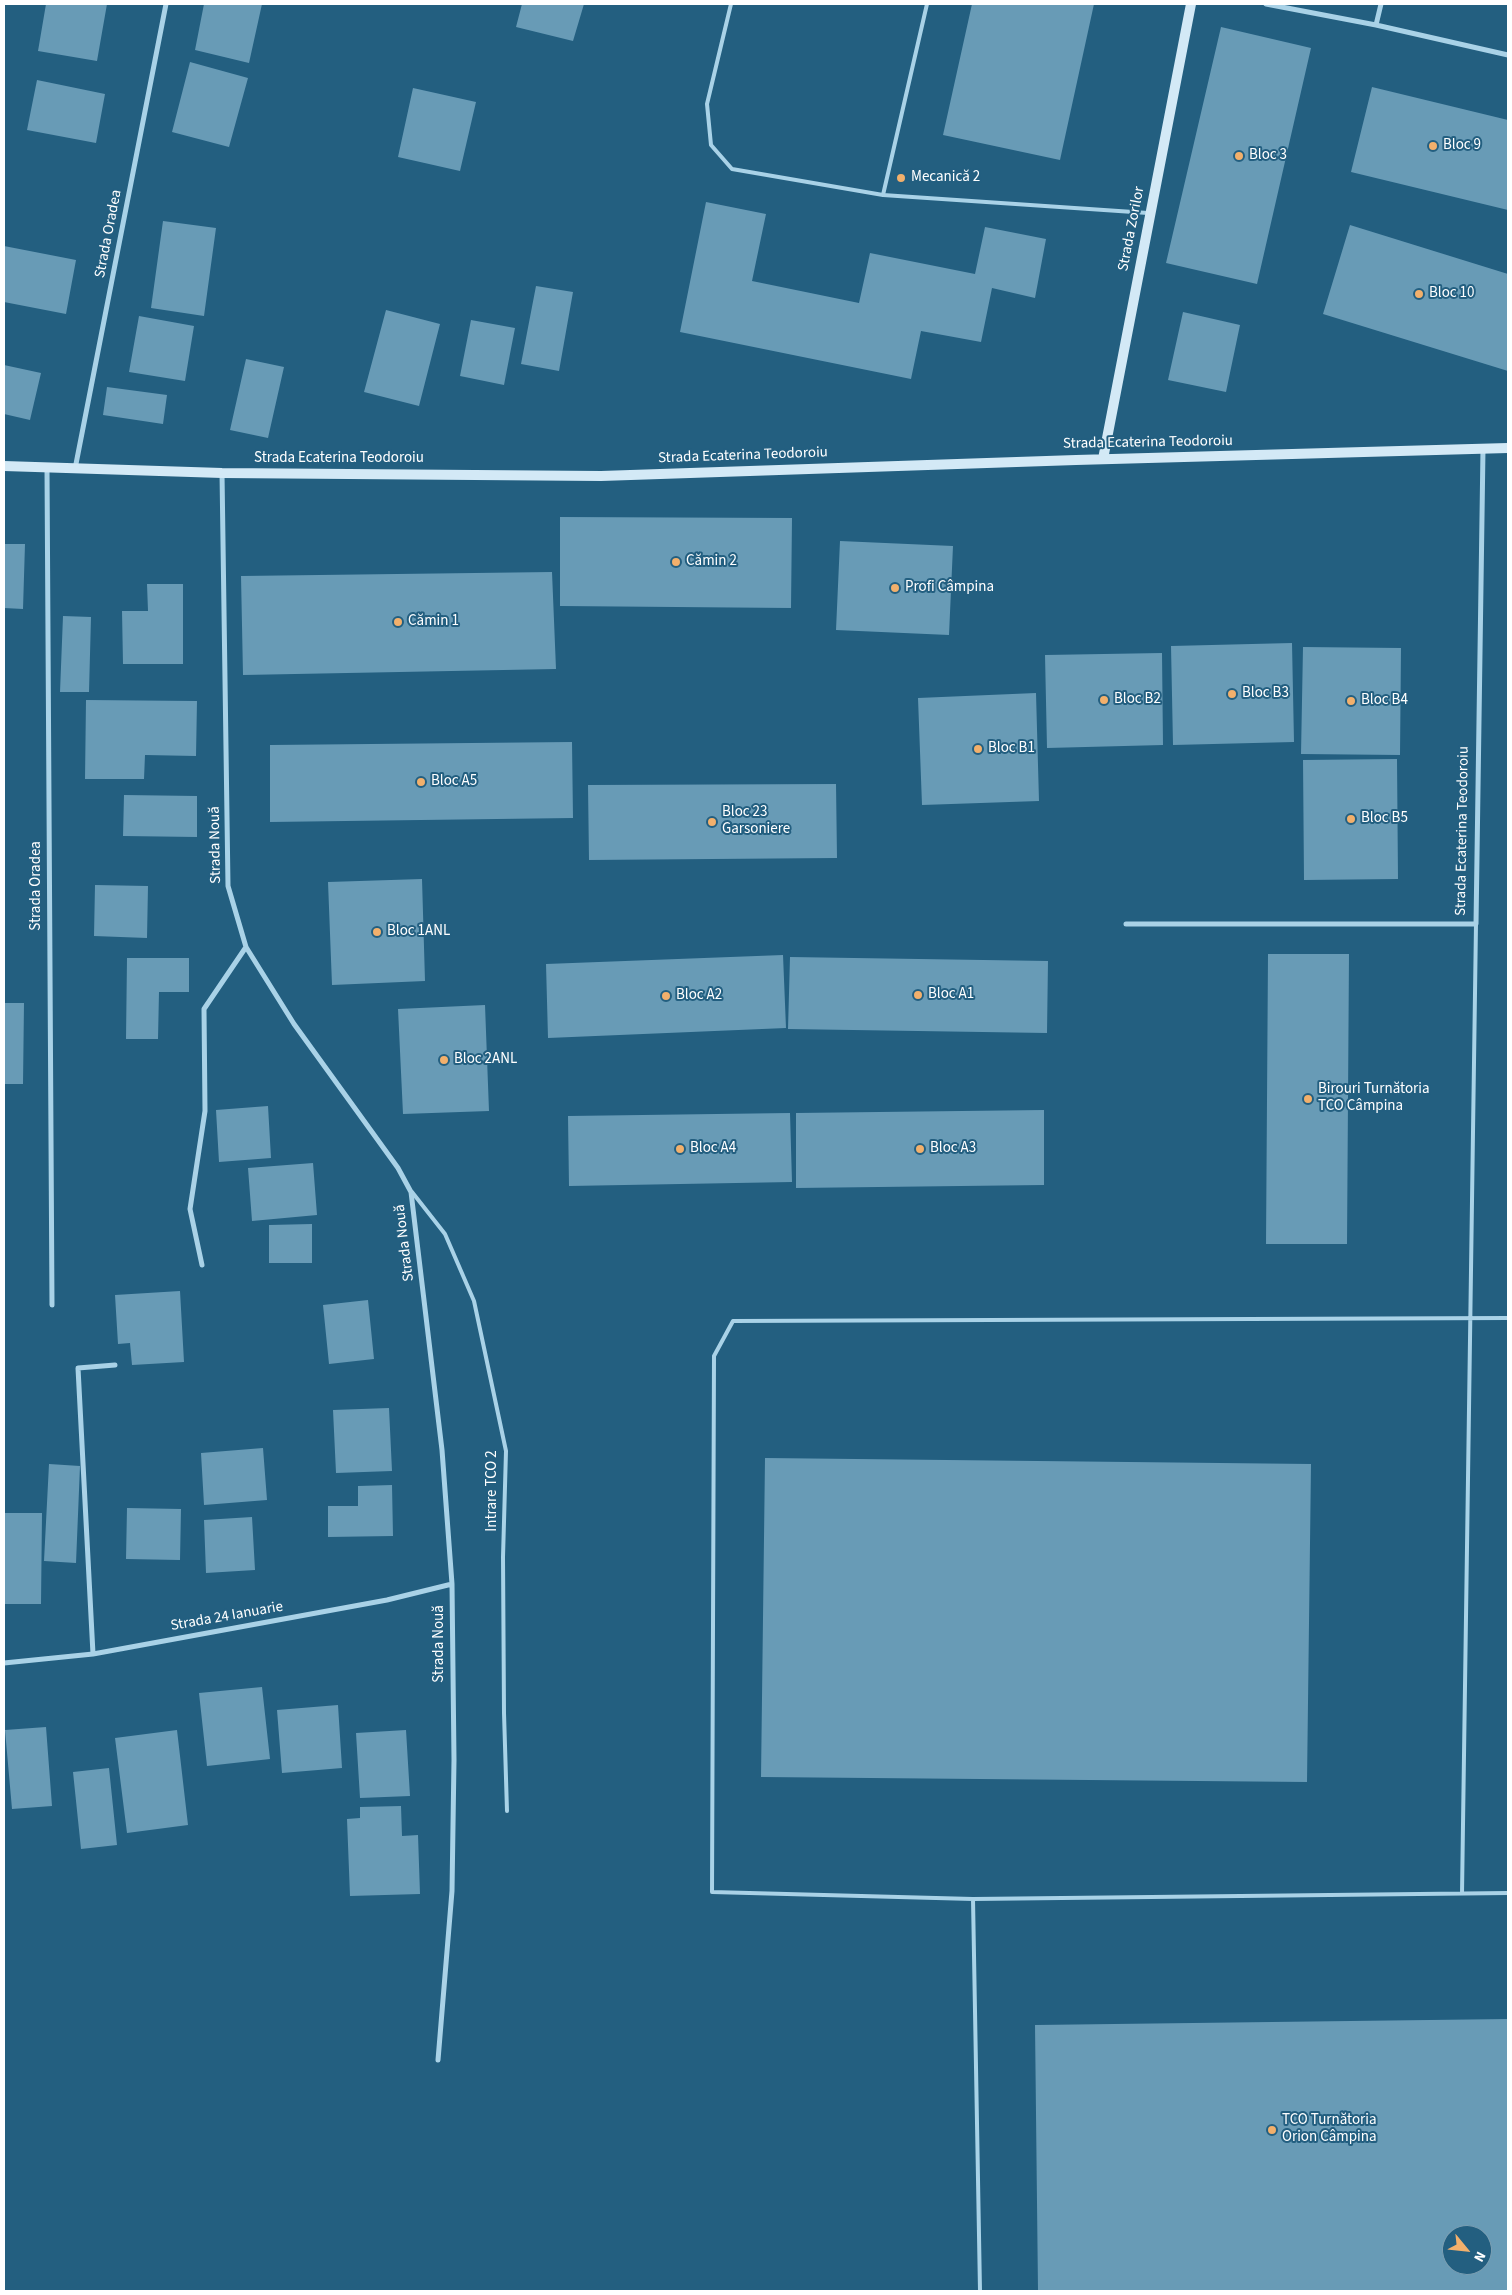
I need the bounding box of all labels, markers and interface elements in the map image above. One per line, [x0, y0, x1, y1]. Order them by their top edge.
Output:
place label: Bloc 9 [1443, 137, 1481, 155]
marker: Bloc 9 [1427, 140, 1439, 152]
place label: Bloc 3 [1249, 147, 1287, 165]
marker: Bloc 3 [1233, 150, 1245, 162]
place label: Mecanică 2 [911, 169, 980, 187]
marker: Mecanică 2 [895, 172, 907, 184]
street label: Strada Zorilor [1115, 185, 1149, 273]
street label: Strada Oradea [92, 188, 126, 280]
place label: Bloc 10 [1429, 285, 1475, 303]
marker: Bloc 10 [1413, 288, 1425, 300]
street label: Strada Ecaterina Teodoroiu [1063, 433, 1233, 453]
street label: Strada Ecaterina Teodoroiu [658, 444, 828, 468]
street label: Strada Ecaterina Teodoroiu [254, 450, 424, 468]
place label: Cămin 2 [686, 553, 737, 571]
marker: Cămin 2 [670, 556, 682, 568]
place label: Profi Câmpina [905, 579, 994, 597]
marker: Profi Câmpina [889, 582, 901, 594]
place label: Cămin 1 [408, 613, 459, 631]
marker: Cămin 1 [392, 616, 404, 628]
place label: Bloc B3 [1242, 685, 1289, 703]
marker: Bloc B3 [1226, 688, 1238, 700]
place label: Bloc B2 [1114, 691, 1161, 709]
place label: Bloc B4 [1361, 692, 1408, 710]
marker: Bloc B2 [1098, 694, 1110, 706]
marker: Bloc B4 [1345, 695, 1357, 707]
place label: Bloc B1 [988, 740, 1035, 758]
marker: Bloc B1 [972, 743, 984, 755]
street label: Strada Ecaterina Teodoroiu [1453, 746, 1473, 916]
place label: Bloc A5 [431, 773, 477, 791]
marker: Bloc A5 [415, 776, 427, 788]
place label: Bloc 23 Garsoniere [722, 804, 790, 839]
street label: Strada Nouă [206, 806, 226, 884]
place label: Bloc B5 [1361, 810, 1408, 828]
marker: Bloc B5 [1345, 813, 1357, 825]
marker: Bloc 23 Garsoniere [706, 816, 718, 828]
street label: Strada Oradea [28, 841, 46, 931]
place label: Bloc 1ANL [387, 923, 450, 941]
marker: Bloc 1ANL [371, 926, 383, 938]
place label: Bloc A1 [928, 986, 974, 1004]
place label: Bloc A2 [676, 987, 722, 1005]
marker: Bloc A1 [912, 989, 924, 1001]
marker: Bloc A2 [660, 990, 672, 1002]
place label: Bloc 2ANL [454, 1051, 517, 1069]
marker: Bloc 2ANL [438, 1054, 450, 1066]
place label: Birouri Turnătoria TCO Câmpina [1318, 1081, 1429, 1116]
marker: Birouri Turnătoria TCO Câmpina [1302, 1093, 1314, 1105]
place label: Bloc A4 [690, 1140, 736, 1158]
place label: Bloc A3 [930, 1140, 976, 1158]
marker: Bloc A4 [674, 1143, 686, 1155]
marker: Bloc A3 [914, 1143, 926, 1155]
street label: Strada Nouă [391, 1203, 419, 1283]
street label: Intrare TCO 2 [484, 1450, 502, 1532]
street label: Strada 24 Ianuarie [169, 1598, 285, 1636]
street label: Strada Nouă [431, 1605, 449, 1683]
place label: TCO Turnătoria Orion Câmpina [1282, 2112, 1377, 2147]
marker: TCO Turnătoria Orion Câmpina [1266, 2124, 1278, 2136]
north arrow [1442, 2225, 1492, 2275]
text: N [1468, 2248, 1490, 2265]

